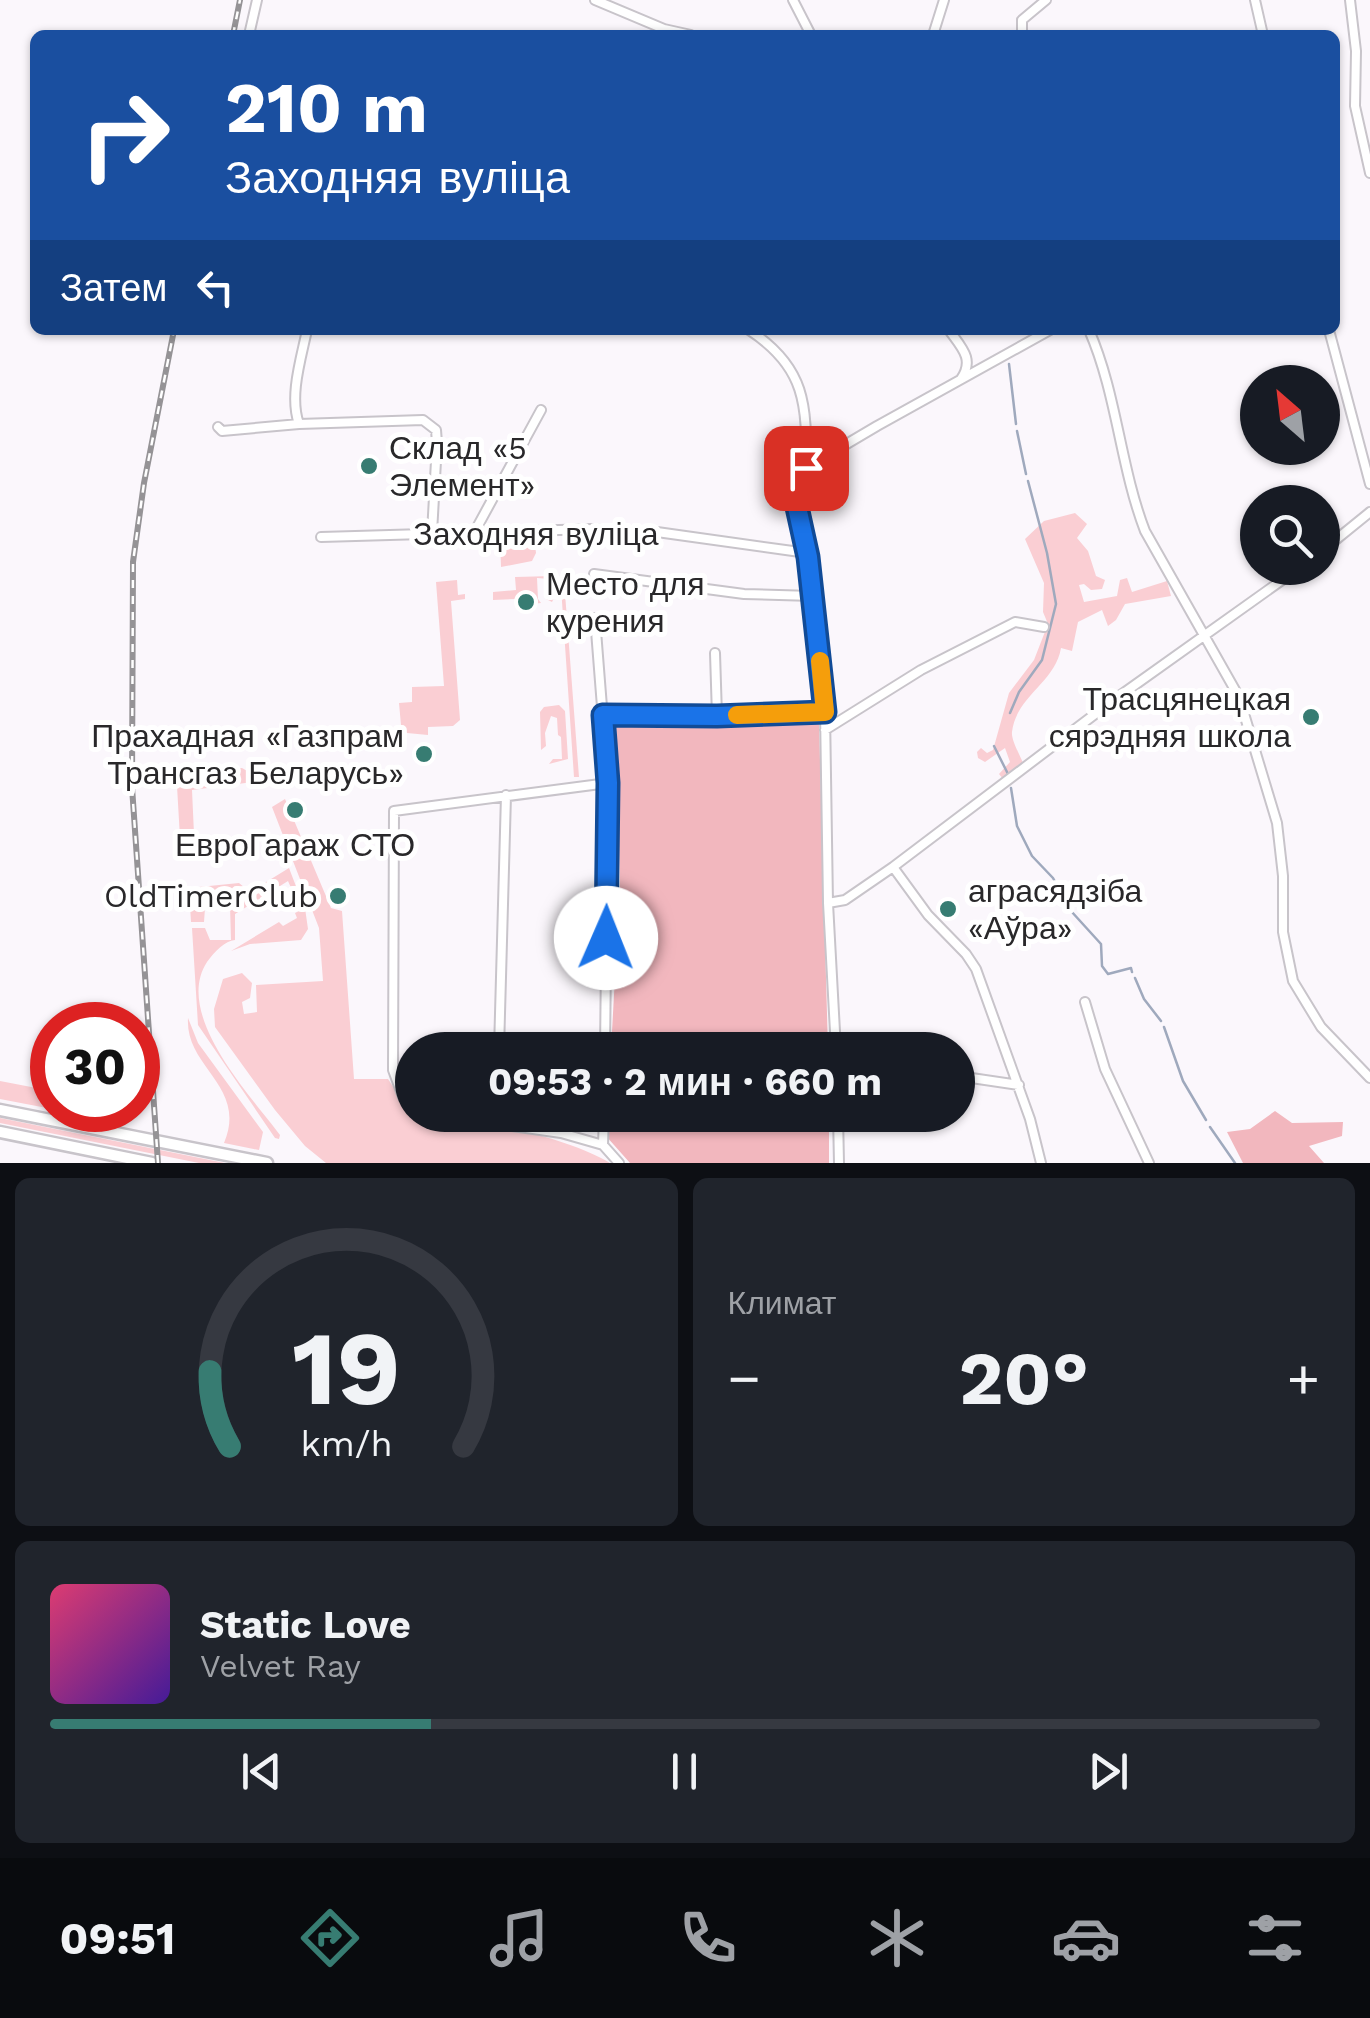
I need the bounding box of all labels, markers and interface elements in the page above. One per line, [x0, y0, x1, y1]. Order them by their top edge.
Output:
text: 210 m [225, 67, 428, 149]
icon: right [60, 70, 190, 200]
text: Заходняя вуліца [225, 151, 570, 204]
icon: left [188, 260, 243, 315]
text: Затем [60, 266, 168, 310]
north arrow [1240, 365, 1340, 465]
map controls [1240, 365, 1340, 585]
pin [764, 426, 849, 511]
place label: Склад «5 Элемент» [389, 429, 535, 504]
icon: arrive [779, 441, 834, 496]
marker: Склад «5 Элемент» [358, 455, 380, 477]
button: search [1240, 485, 1340, 585]
street label: Заходняя вуліца [413, 515, 659, 553]
place label: Место для курения [546, 565, 705, 640]
marker: Место для курения [515, 591, 537, 613]
place label: Трасцянецкая сярэдняя школа [1049, 680, 1291, 755]
marker: Трасцянецкая сярэдняя школа [1300, 706, 1322, 728]
place label: Прахадная «Газпрам Трансгаз Беларусь» [91, 717, 404, 792]
marker: Прахадная «Газпрам Трансгаз Беларусь» [413, 743, 435, 765]
marker: ЕвроГараж СТО [284, 799, 306, 821]
place label: ЕвроГараж СТО [175, 826, 415, 864]
place label: аграсядзіба «Аўра» [968, 872, 1142, 947]
place label: OldTimerClub [104, 877, 318, 915]
marker: OldTimerClub [327, 885, 349, 907]
position arrow [554, 886, 658, 990]
marker: аграсядзіба «Аўра» [937, 898, 959, 920]
speed limit sign: 30 [30, 1002, 160, 1132]
text: 09:53 · 2 мин · 660 m [488, 1060, 882, 1104]
text: Климат [728, 1284, 836, 1322]
text: 19 [292, 1307, 401, 1429]
text: 20° [959, 1334, 1089, 1422]
text: − [728, 1346, 761, 1410]
text: + [1287, 1346, 1320, 1410]
text: km/h [300, 1423, 392, 1465]
text: Static Love [200, 1603, 411, 1647]
text: Velvet Ray [200, 1647, 361, 1685]
icon: previous [234, 1744, 289, 1799]
icon: pause [657, 1744, 712, 1799]
icon: next [1081, 1744, 1136, 1799]
icon: directions [295, 1903, 365, 1973]
icon: music [484, 1903, 554, 1973]
icon: phone [673, 1903, 743, 1973]
icon: climate [862, 1903, 932, 1973]
icon: car [1051, 1903, 1121, 1973]
icon: filters [1240, 1903, 1310, 1973]
text: 09:51 [60, 1912, 175, 1965]

